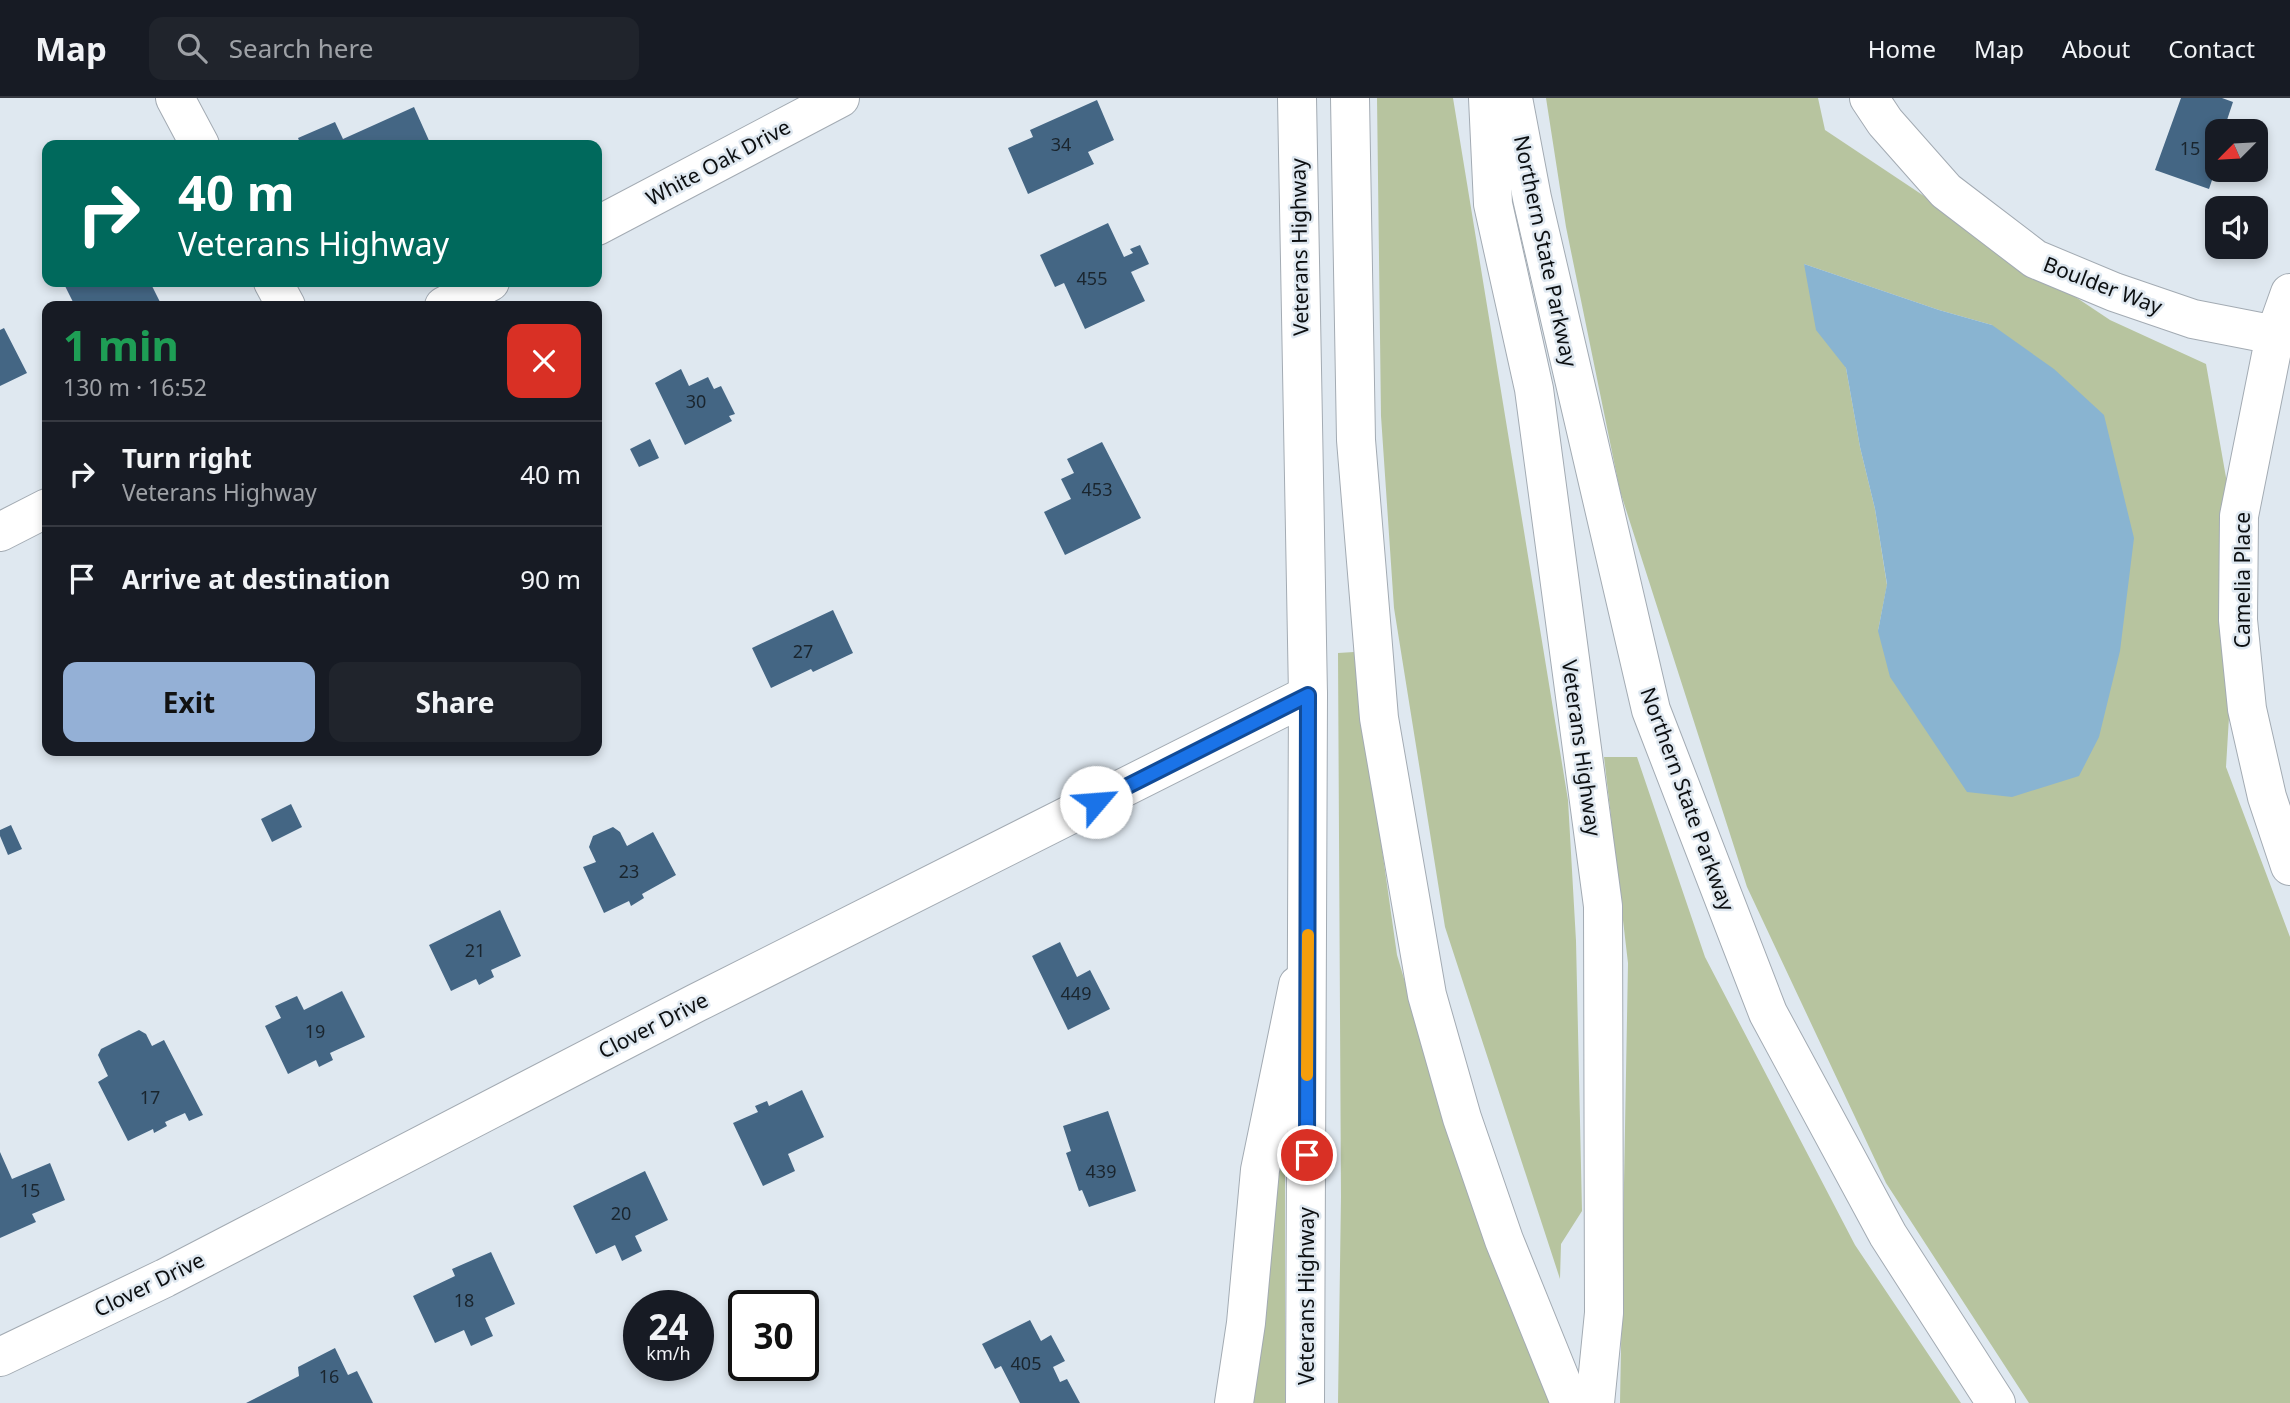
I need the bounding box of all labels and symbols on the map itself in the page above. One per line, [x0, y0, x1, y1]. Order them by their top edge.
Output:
street label: White Oak Drive [641, 112, 795, 212]
north arrow [2205, 119, 2268, 182]
house number: 34 [1051, 132, 1071, 156]
street label: Northern State Parkway [1508, 133, 1584, 370]
house number: 15 [2180, 136, 2200, 160]
street label: Veterans Highway [1283, 158, 1315, 336]
street label: Boulder Way [2040, 249, 2167, 321]
house number: 455 [1077, 266, 1107, 290]
house number: 30 [686, 389, 706, 413]
house number: 453 [1082, 477, 1112, 501]
street label: Camelia Place [2228, 512, 2256, 648]
house number: 27 [793, 639, 813, 663]
street label: Veterans Highway [1556, 658, 1608, 838]
street label: Northern State Parkway [1634, 683, 1742, 915]
position arrow [1059, 765, 1133, 839]
house number: 23 [619, 859, 639, 883]
house number: 21 [465, 938, 485, 962]
house number: 449 [1061, 981, 1091, 1005]
street label: Clover Drive [593, 985, 713, 1065]
house number: 19 [305, 1019, 325, 1043]
house number: 17 [140, 1085, 160, 1109]
pin [1277, 1125, 1337, 1185]
house number: 439 [1086, 1159, 1116, 1183]
house number: 15 [20, 1178, 40, 1202]
house number: 20 [611, 1201, 631, 1225]
street label: Veterans Highway [1292, 1207, 1320, 1385]
street label: Clover Drive [89, 1245, 209, 1323]
house number: 18 [454, 1288, 474, 1312]
speed limit sign: 30 [728, 1290, 819, 1381]
house number: 405 [1011, 1351, 1041, 1375]
house number: 16 [319, 1364, 339, 1388]

